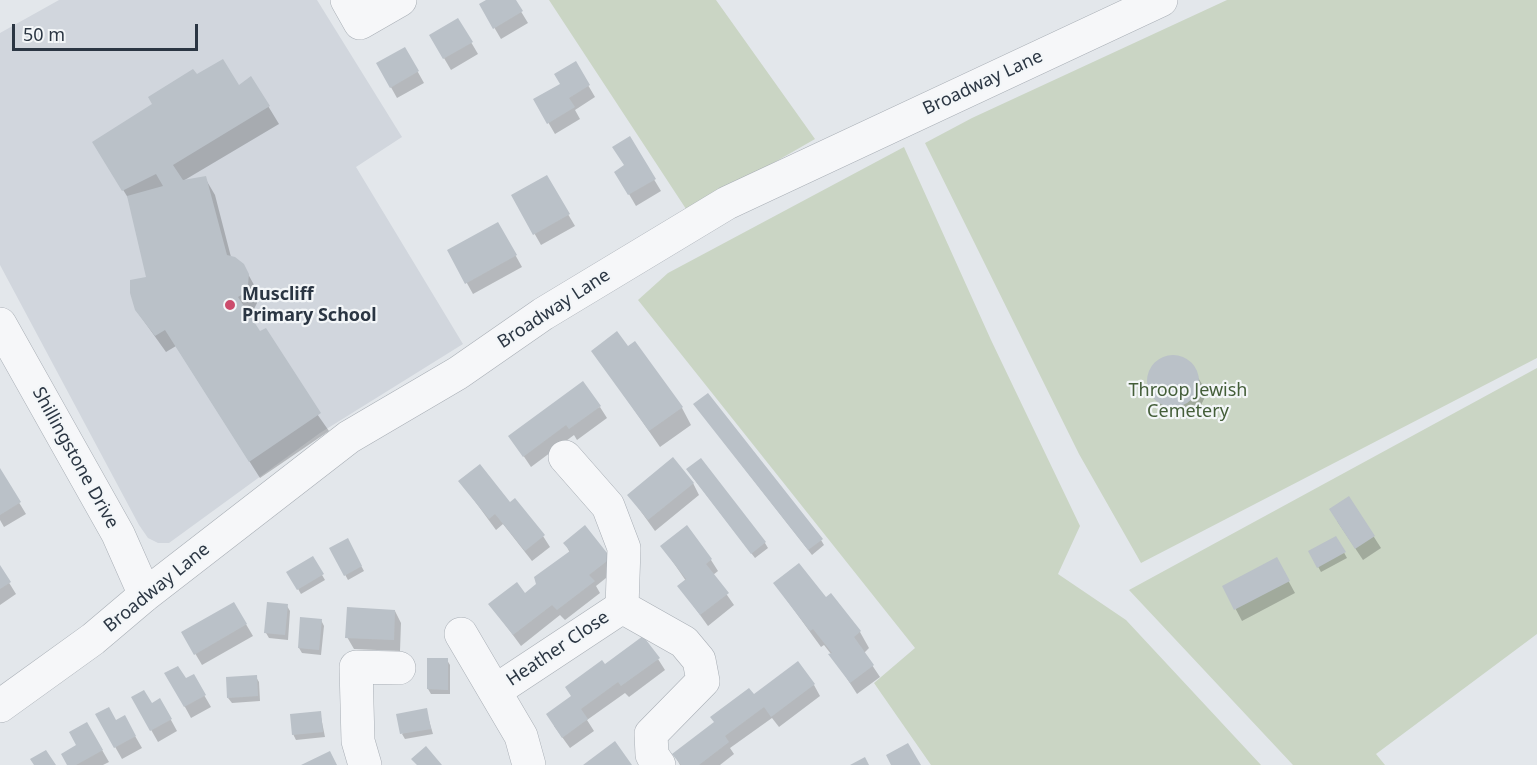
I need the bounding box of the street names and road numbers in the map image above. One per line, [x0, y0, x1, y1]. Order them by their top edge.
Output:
street label: Broadway Lane [920, 46, 1046, 120]
street label: Broadway Lane [494, 265, 614, 353]
street label: Shillingstone Drive [27, 384, 123, 532]
street label: Broadway Lane [100, 539, 214, 637]
street label: Heather Close [503, 607, 613, 691]

